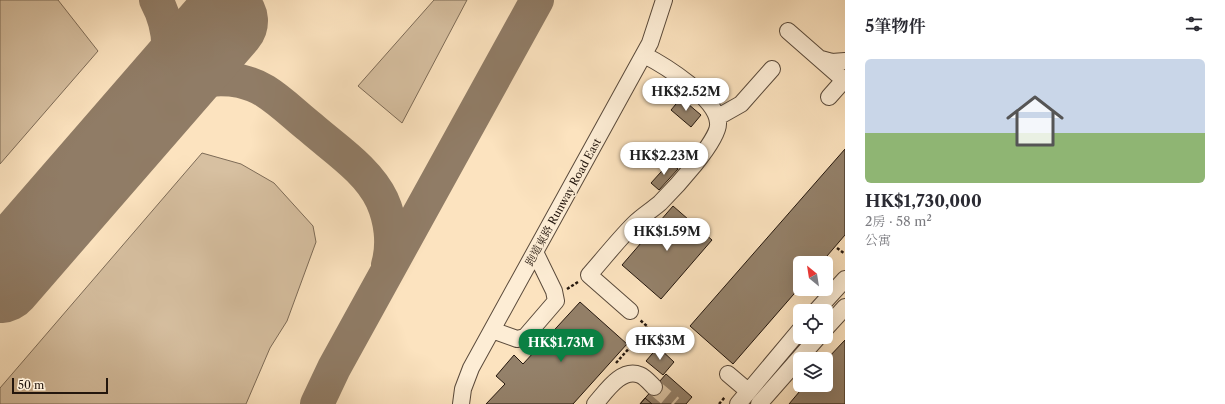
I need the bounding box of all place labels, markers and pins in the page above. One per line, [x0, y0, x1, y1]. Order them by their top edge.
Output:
pin: HK$2.52M [645, 78, 727, 112]
pin: HK$2.23M [623, 142, 705, 176]
pin: HK$1.59M [626, 218, 708, 252]
pin: HK$3M [632, 327, 688, 361]
pin: HK$1.73M [520, 329, 602, 363]

